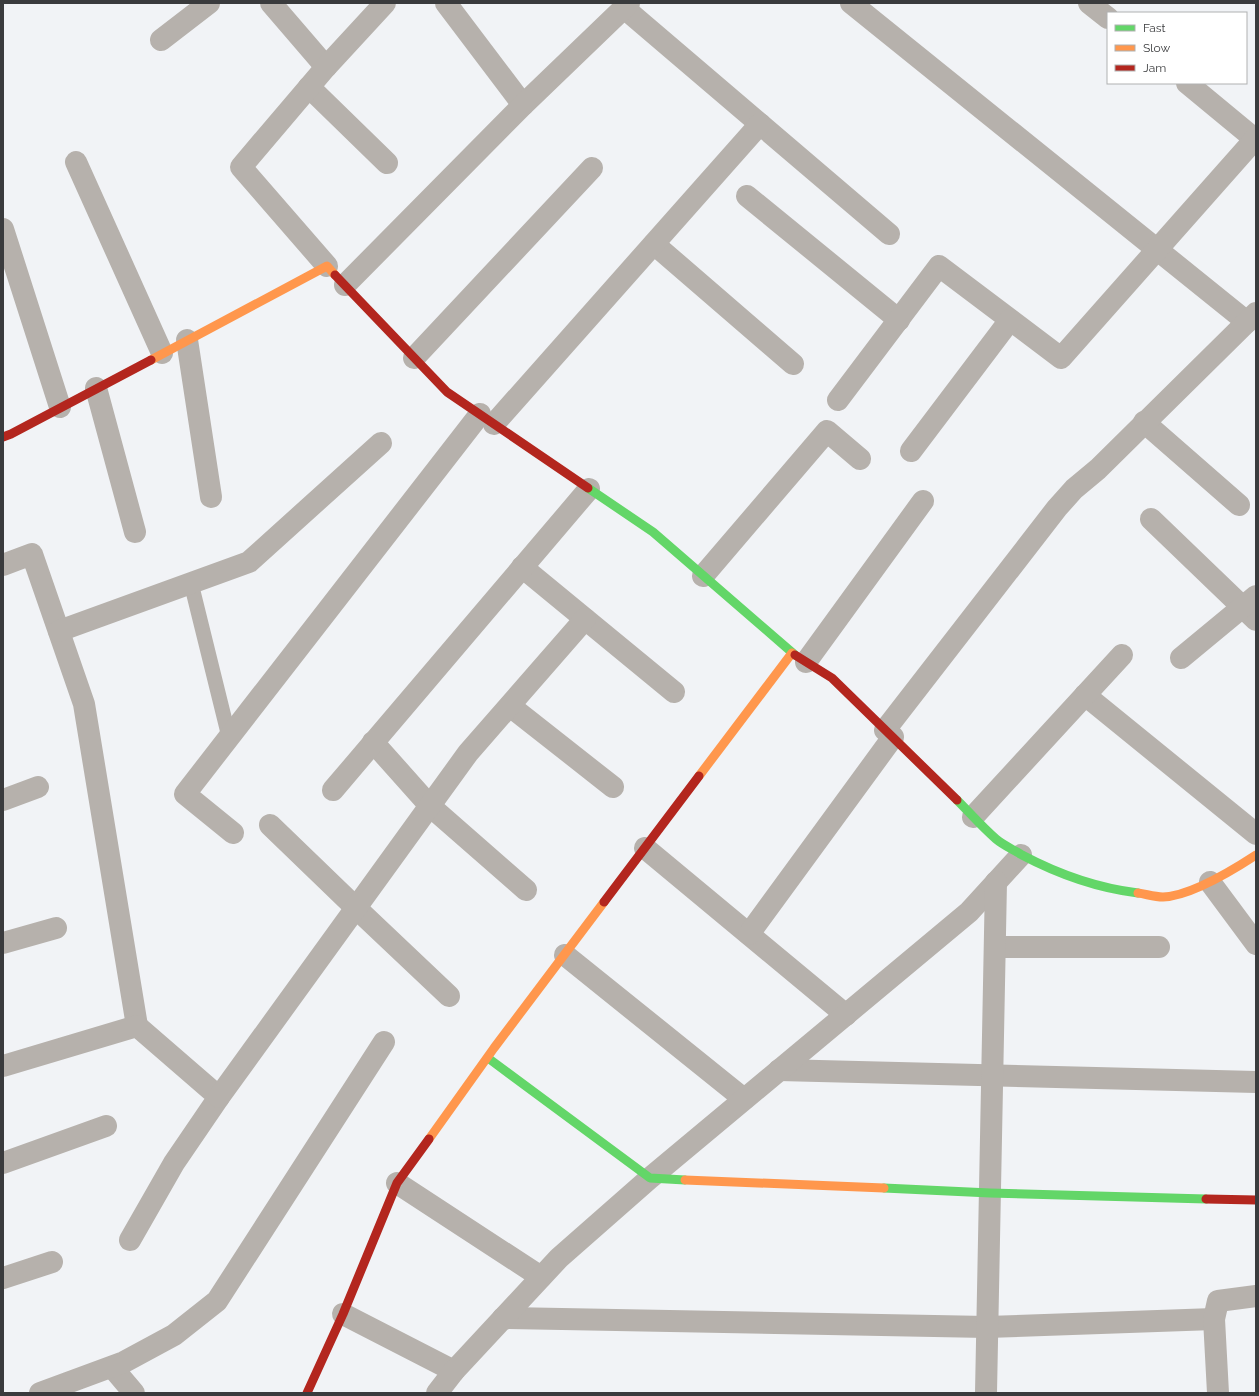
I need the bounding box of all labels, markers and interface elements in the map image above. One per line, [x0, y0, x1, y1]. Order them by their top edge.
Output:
legend [1107, 12, 1247, 84]
text: Fast [1143, 21, 1166, 35]
text: Slow [1143, 41, 1170, 55]
text: Jam [1143, 61, 1166, 75]

